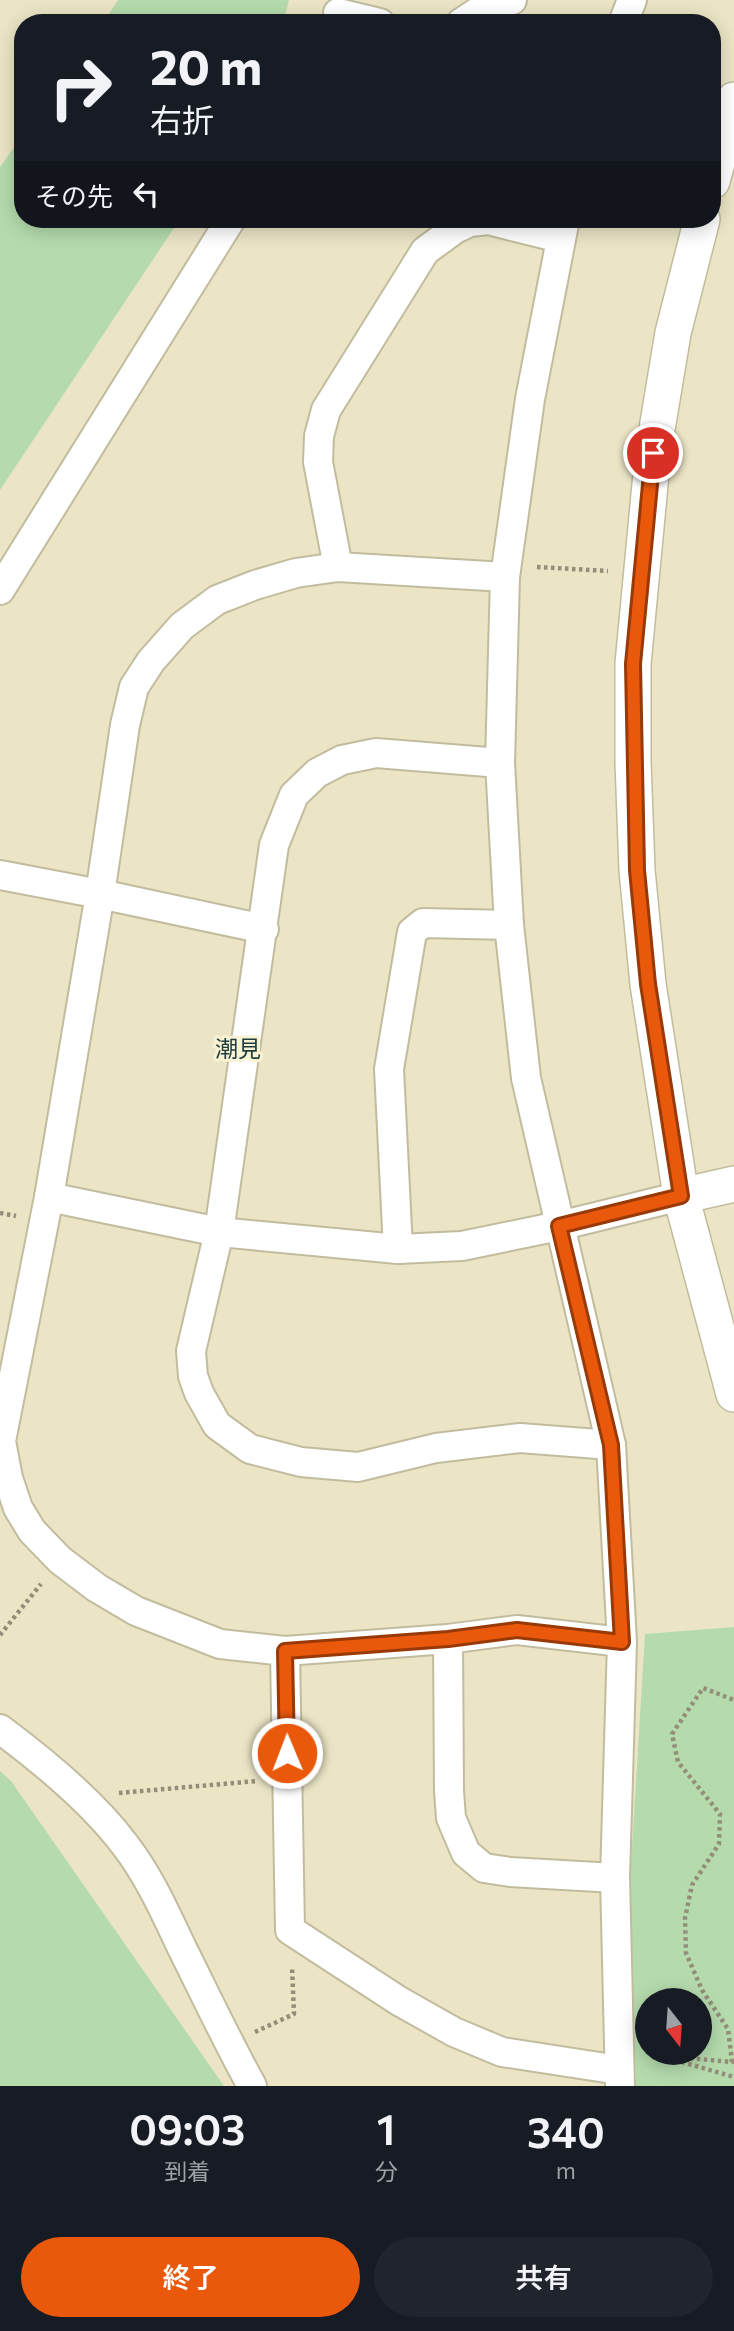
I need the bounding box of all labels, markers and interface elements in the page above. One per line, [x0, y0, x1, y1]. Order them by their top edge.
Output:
text: 20 m [150, 35, 262, 95]
icon: right [35, 42, 126, 133]
text: 右折 [150, 99, 214, 139]
icon: left [127, 175, 165, 213]
text: その先 [35, 180, 113, 211]
pin [623, 423, 683, 483]
icon: arrive [634, 434, 672, 472]
district label: 潮見 [215, 1034, 261, 1062]
position arrow [250, 1716, 324, 1790]
north arrow [635, 1988, 712, 2065]
map controls [635, 1988, 712, 2065]
text: 09:03 [129, 2102, 245, 2154]
text: 1 [377, 2102, 396, 2154]
text: 340 [527, 2105, 605, 2157]
text: m [556, 2156, 576, 2184]
text: 到着 [164, 2157, 210, 2185]
text: 分 [375, 2157, 398, 2185]
button: 終了 [21, 2237, 360, 2317]
button: 共有 [374, 2237, 713, 2317]

